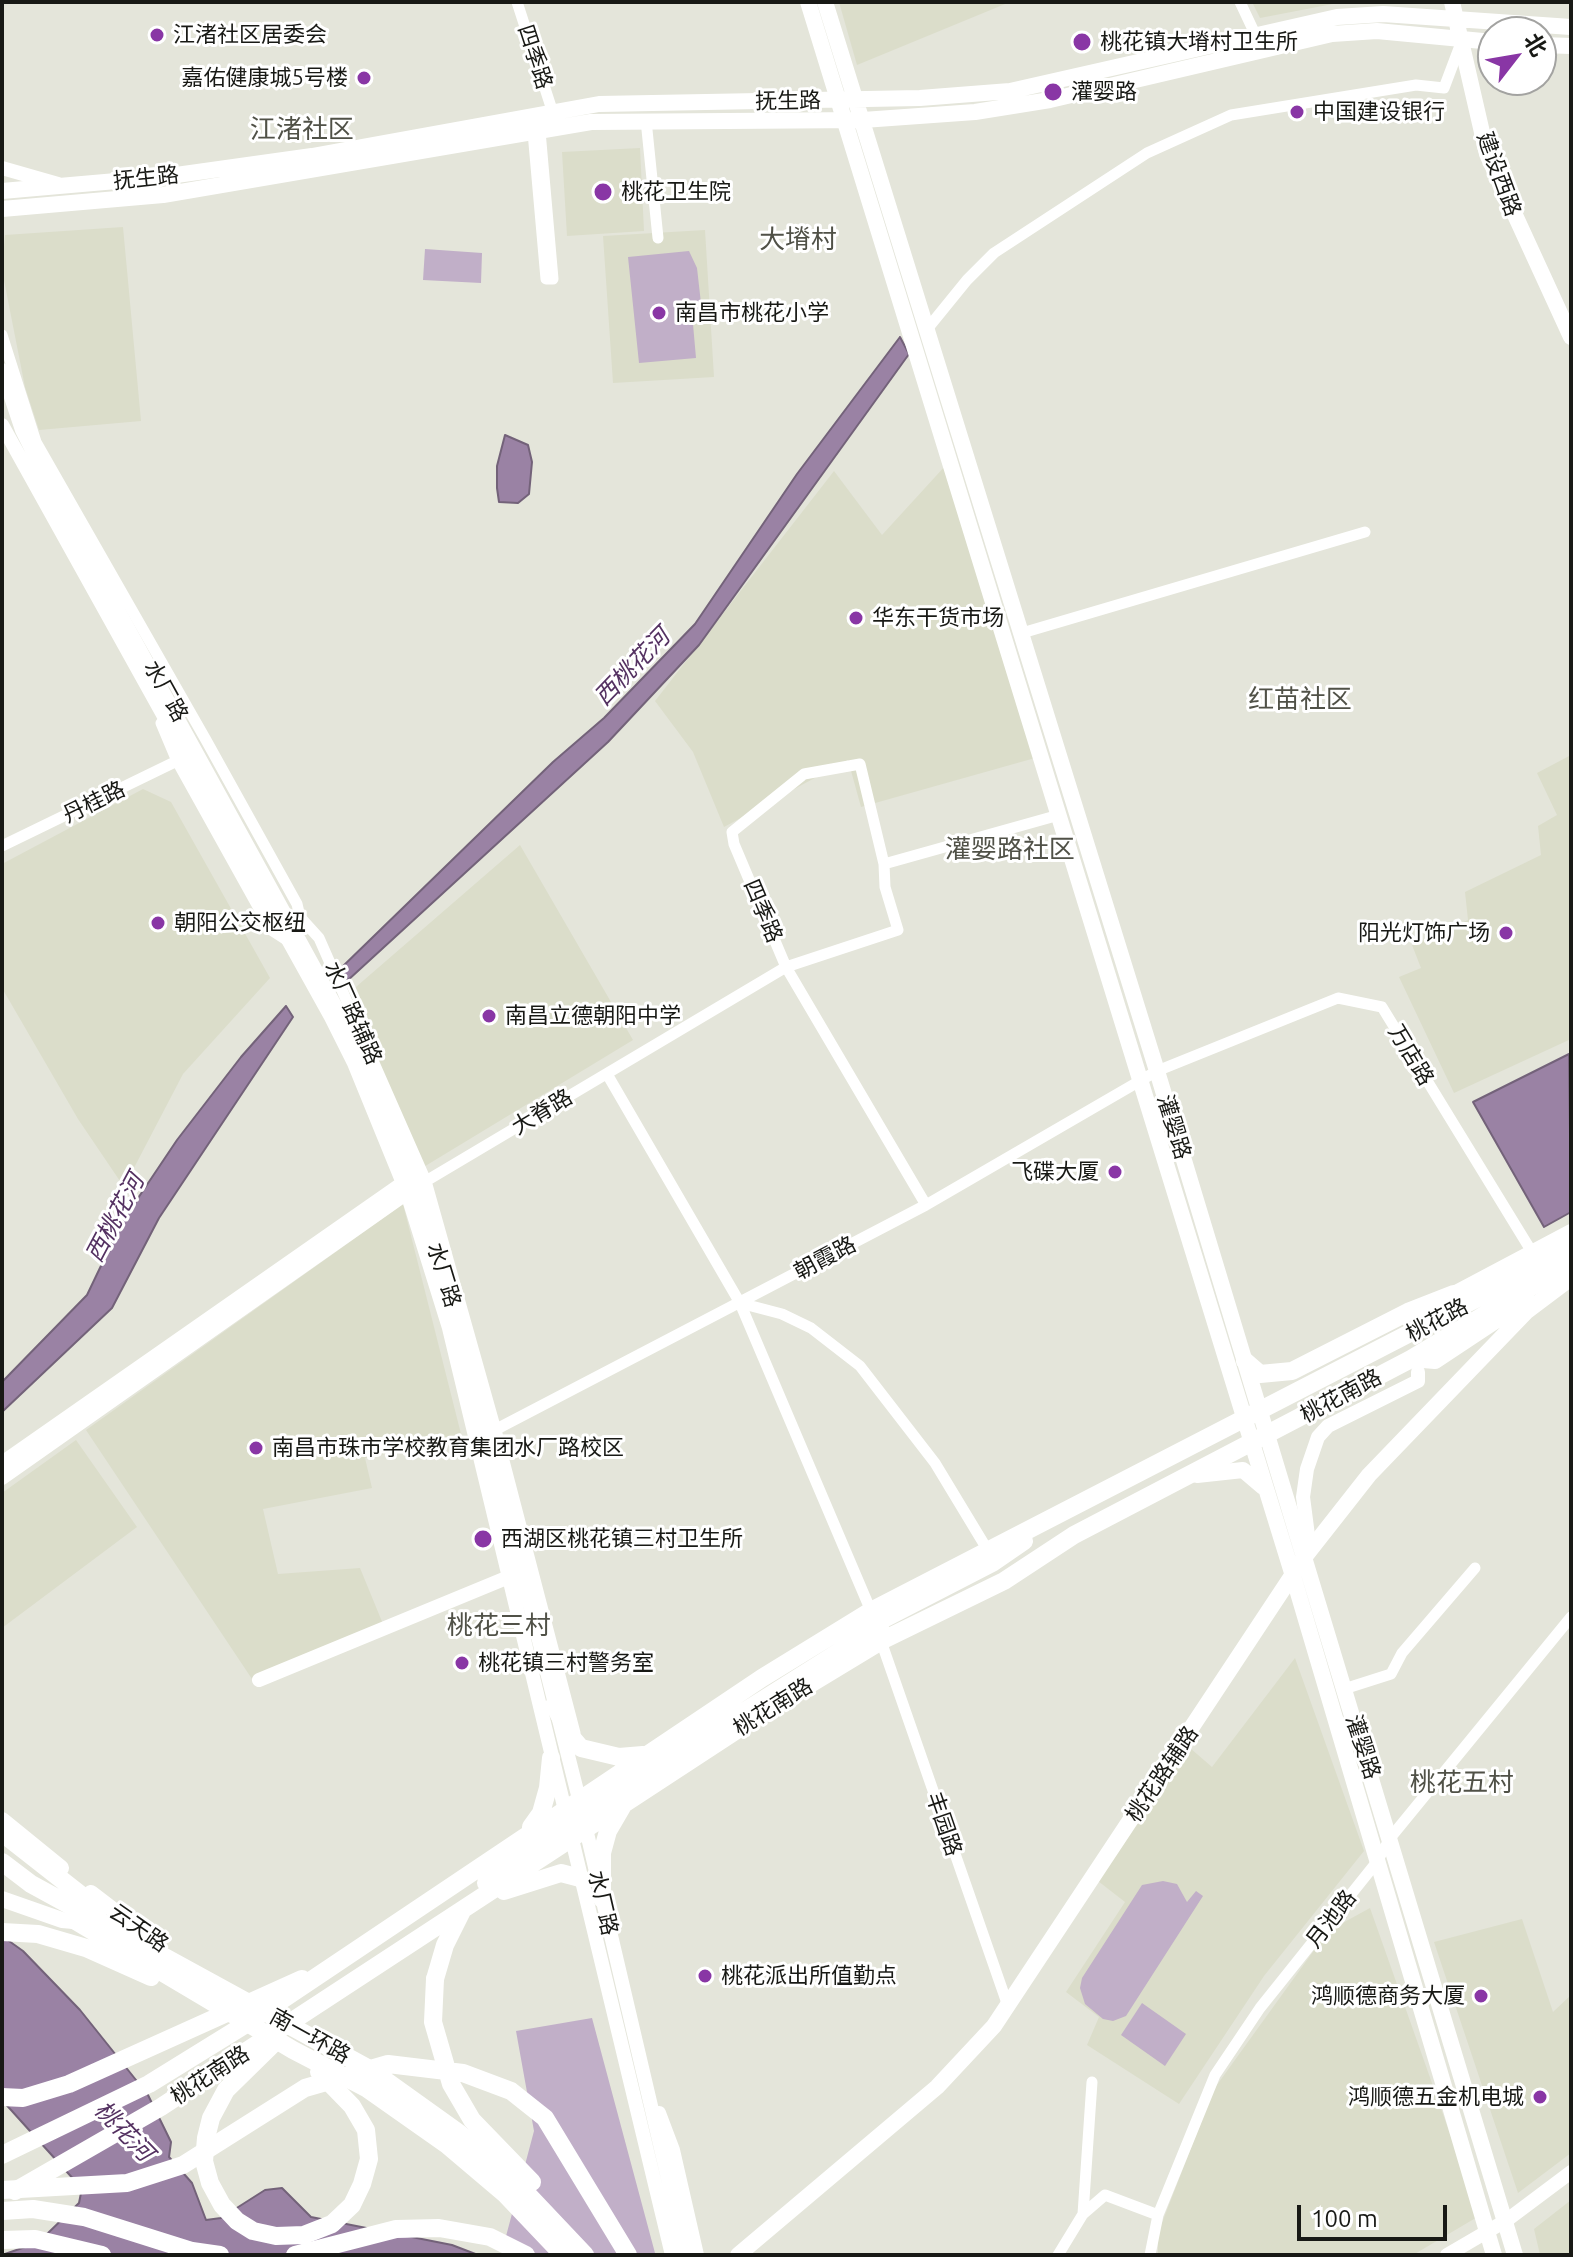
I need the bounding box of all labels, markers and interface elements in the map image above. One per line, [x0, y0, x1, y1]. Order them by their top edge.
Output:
north arrow [1477, 16, 1557, 96]
place label: 江渚社区居委会 [173, 22, 327, 48]
street label: 四季路 [512, 22, 558, 92]
marker: 江渚社区居委会 [148, 26, 166, 44]
place label: 桃花镇大塉村卫生所 [1100, 29, 1298, 55]
text: 北 [1520, 29, 1553, 60]
marker: 桃花镇大塉村卫生所 [1071, 31, 1093, 53]
place label: 嘉佑健康城5号楼 [182, 65, 348, 91]
marker: 嘉佑健康城5号楼 [355, 69, 373, 87]
place label: 灌婴路 [1071, 79, 1137, 105]
marker: 灌婴路 [1042, 81, 1064, 103]
street label: 抚生路 [755, 87, 821, 115]
place label: 中国建设银行 [1313, 99, 1445, 125]
marker: 中国建设银行 [1288, 103, 1306, 121]
district label: 江渚社区 [250, 113, 354, 145]
street label: 建设西路 [1472, 128, 1526, 220]
street label: 抚生路 [112, 161, 180, 195]
place label: 桃花卫生院 [621, 179, 731, 205]
marker: 桃花卫生院 [592, 181, 614, 203]
district label: 大塉村 [759, 223, 837, 255]
place label: 南昌市桃花小学 [675, 300, 829, 326]
marker: 南昌市桃花小学 [650, 304, 668, 322]
place label: 华东干货市场 [872, 605, 1004, 631]
marker: 华东干货市场 [847, 609, 865, 627]
water label: 西桃花河 [588, 622, 676, 712]
street label: 水厂路 [138, 656, 194, 726]
district label: 红苗社区 [1248, 683, 1352, 715]
street label: 丹桂路 [59, 776, 129, 828]
district label: 灌婴路社区 [945, 833, 1075, 865]
street label: 四季路 [738, 875, 788, 947]
place label: 朝阳公交枢纽 [174, 910, 306, 936]
marker: 朝阳公交枢纽 [149, 914, 167, 932]
place label: 阳光灯饰广场 [1358, 920, 1490, 946]
marker: 阳光灯饰广场 [1497, 924, 1515, 942]
street label: 水厂路辅路 [319, 957, 387, 1069]
place label: 南昌立德朝阳中学 [505, 1003, 681, 1029]
marker: 南昌立德朝阳中学 [480, 1007, 498, 1025]
street label: 万店路 [1383, 1020, 1439, 1090]
street label: 大脊路 [507, 1084, 577, 1140]
street label: 灌婴路 [1152, 1092, 1196, 1162]
place label: 飞碟大厦 [1011, 1159, 1099, 1185]
marker: 飞碟大厦 [1106, 1163, 1124, 1181]
water label: 西桃花河 [80, 1169, 150, 1267]
street label: 朝霞路 [790, 1231, 860, 1285]
street label: 水厂路 [422, 1240, 466, 1310]
street label: 桃花路 [1402, 1293, 1472, 1347]
street label: 桃花南路 [1296, 1364, 1386, 1428]
place label: 南昌市珠市学校教育集团水厂路校区 [272, 1435, 624, 1461]
marker: 南昌市珠市学校教育集团水厂路校区 [247, 1439, 265, 1457]
place label: 西湖区桃花镇三村卫生所 [501, 1526, 743, 1552]
marker: 西湖区桃花镇三村卫生所 [472, 1528, 494, 1550]
district label: 桃花三村 [447, 1609, 551, 1641]
place label: 桃花镇三村警务室 [478, 1650, 654, 1676]
marker: 桃花镇三村警务室 [453, 1654, 471, 1672]
street label: 桃花南路 [729, 1672, 817, 1742]
street label: 灌婴路 [1340, 1712, 1386, 1782]
street label: 桃花路辅路 [1120, 1721, 1204, 1827]
district label: 桃花五村 [1410, 1766, 1514, 1798]
street label: 丰园路 [921, 1789, 967, 1859]
street label: 水厂路 [583, 1868, 623, 1938]
street label: 月池路 [1300, 1885, 1362, 1953]
street label: 云天路 [104, 1898, 174, 1958]
place label: 桃花派出所值勤点 [721, 1963, 897, 1989]
marker: 桃花派出所值勤点 [696, 1967, 714, 1985]
place label: 鸿顺德商务大厦 [1311, 1983, 1465, 2009]
marker: 鸿顺德商务大厦 [1472, 1987, 1490, 2005]
street label: 南一环路 [265, 2003, 355, 2069]
street label: 桃花南路 [166, 2040, 254, 2110]
place label: 鸿顺德五金机电城 [1348, 2084, 1524, 2110]
marker: 鸿顺德五金机电城 [1531, 2088, 1549, 2106]
water label: 桃花河 [89, 2095, 159, 2167]
scale bar [1301, 2189, 1451, 2239]
text: 100 m [1311, 2205, 1378, 2232]

